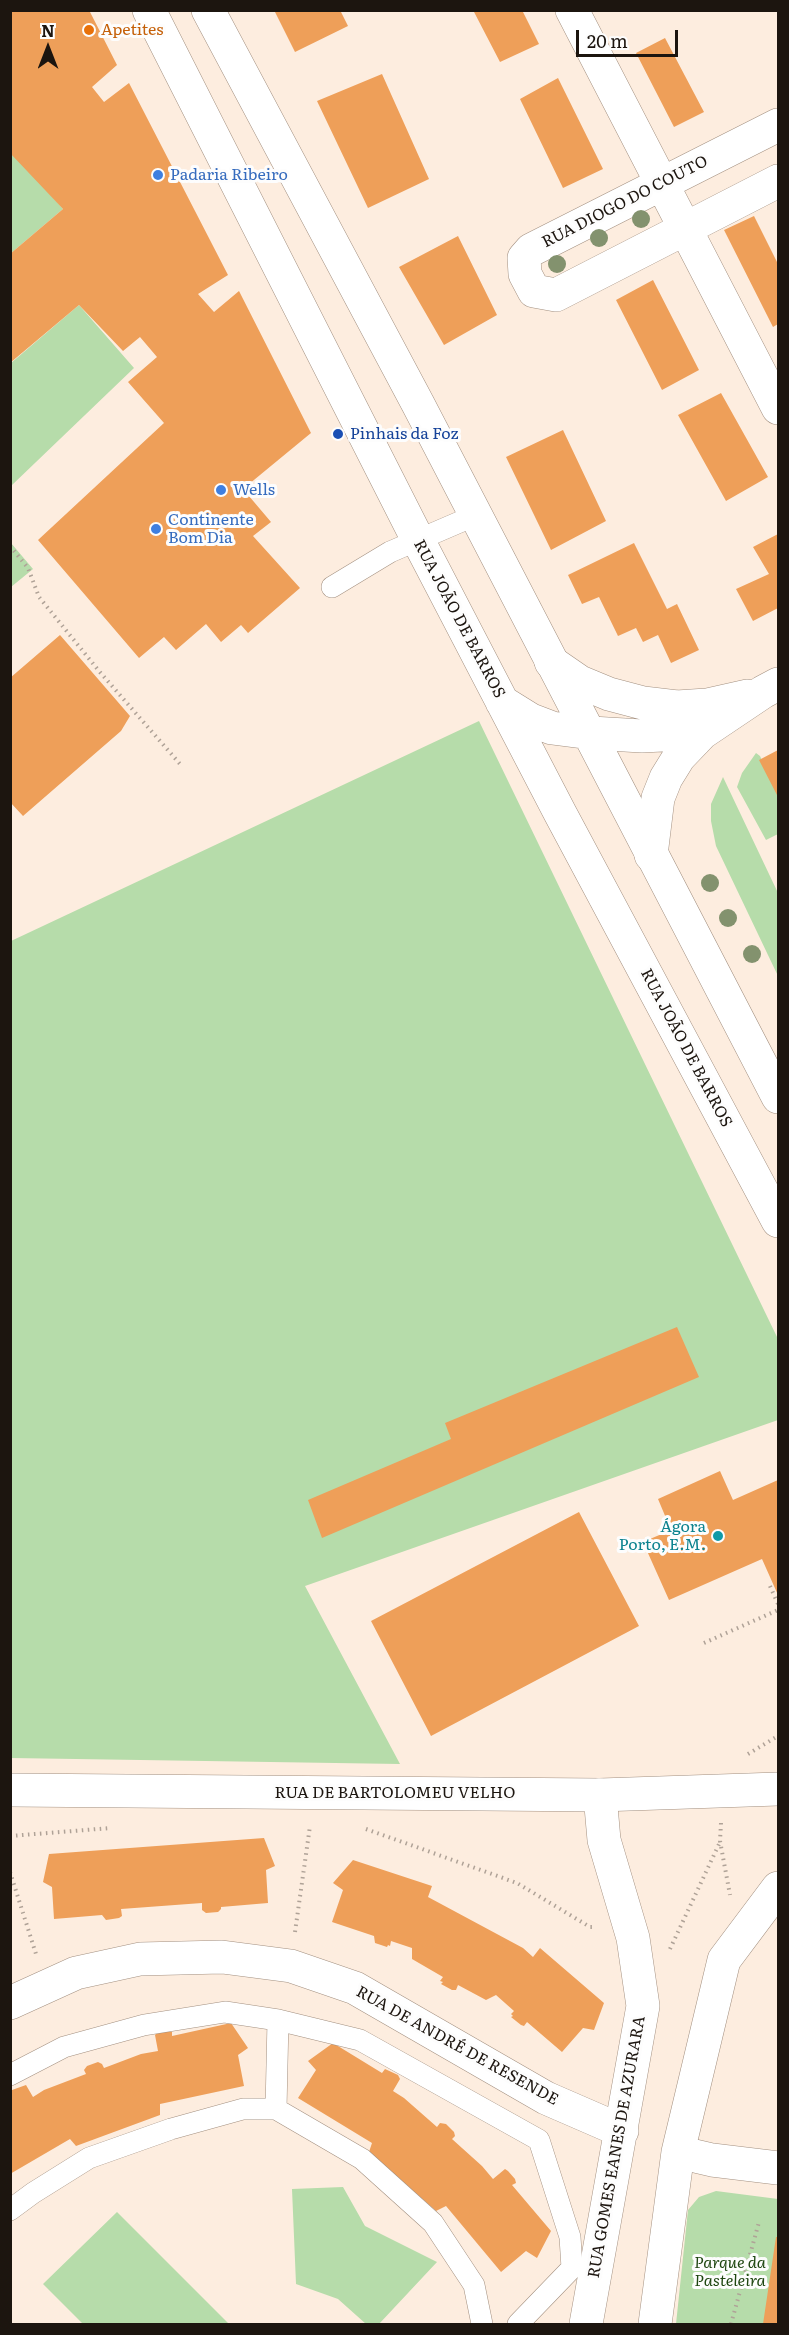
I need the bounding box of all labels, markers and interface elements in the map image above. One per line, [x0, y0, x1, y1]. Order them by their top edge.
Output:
north arrow [18, 18, 78, 78]
text: N [41, 18, 55, 42]
scale bar [579, 18, 681, 56]
place label: Apetites [101, 20, 163, 40]
marker: Apetites [82, 23, 96, 37]
text: 20 m [587, 27, 628, 54]
street label: RUA DIOGO DO COUTO [539, 152, 711, 252]
place label: Padaria Ribeiro [170, 165, 288, 185]
marker: Padaria Ribeiro [151, 168, 165, 182]
place label: Pinhais da Foz [350, 424, 458, 444]
marker: Pinhais da Foz [331, 427, 345, 441]
place label: Wells [233, 480, 275, 500]
marker: Wells [214, 483, 228, 497]
place label: Continente Bom Dia [168, 510, 254, 548]
marker: Continente Bom Dia [149, 522, 163, 536]
street label: RUA JOÃO DE BARROS [409, 537, 509, 701]
street label: RUA JOÃO DE BARROS [636, 966, 736, 1130]
place label: Ágora Porto, E.M. [619, 1517, 706, 1555]
marker: Ágora Porto, E.M. [711, 1529, 725, 1543]
street label: RUA DE BARTOLOMEU VELHO [275, 1783, 515, 1803]
street label: RUA DE ANDRÉ DE RESENDE [352, 1982, 562, 2110]
street label: RUA GOMES EANES DE AZURARA [584, 2014, 650, 2280]
park label: Parque da Pasteleira [694, 2253, 766, 2291]

